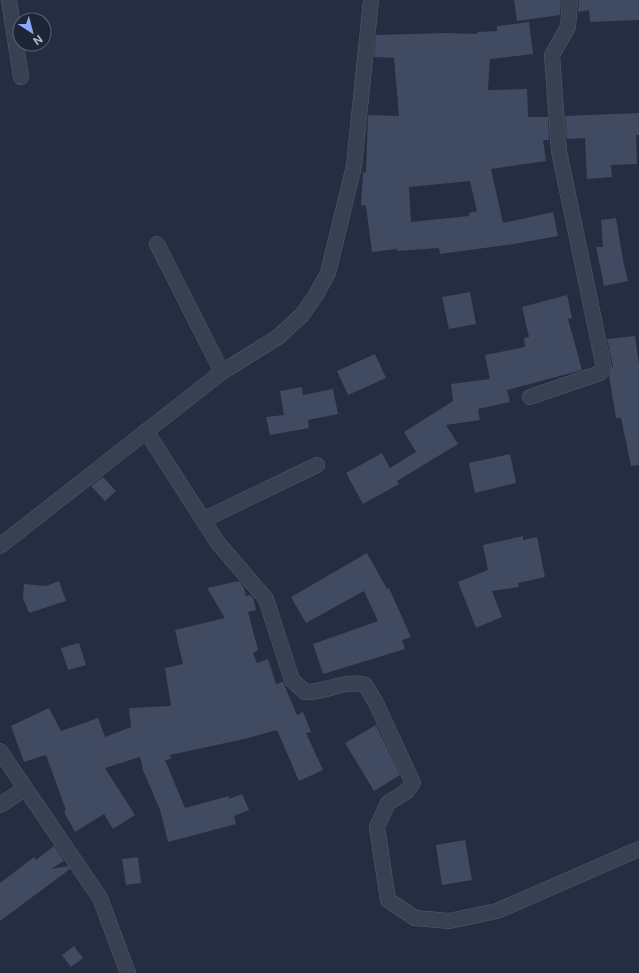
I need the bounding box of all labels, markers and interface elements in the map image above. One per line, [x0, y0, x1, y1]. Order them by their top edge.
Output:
north arrow [12, 12, 52, 52]
text: N [31, 33, 45, 47]

